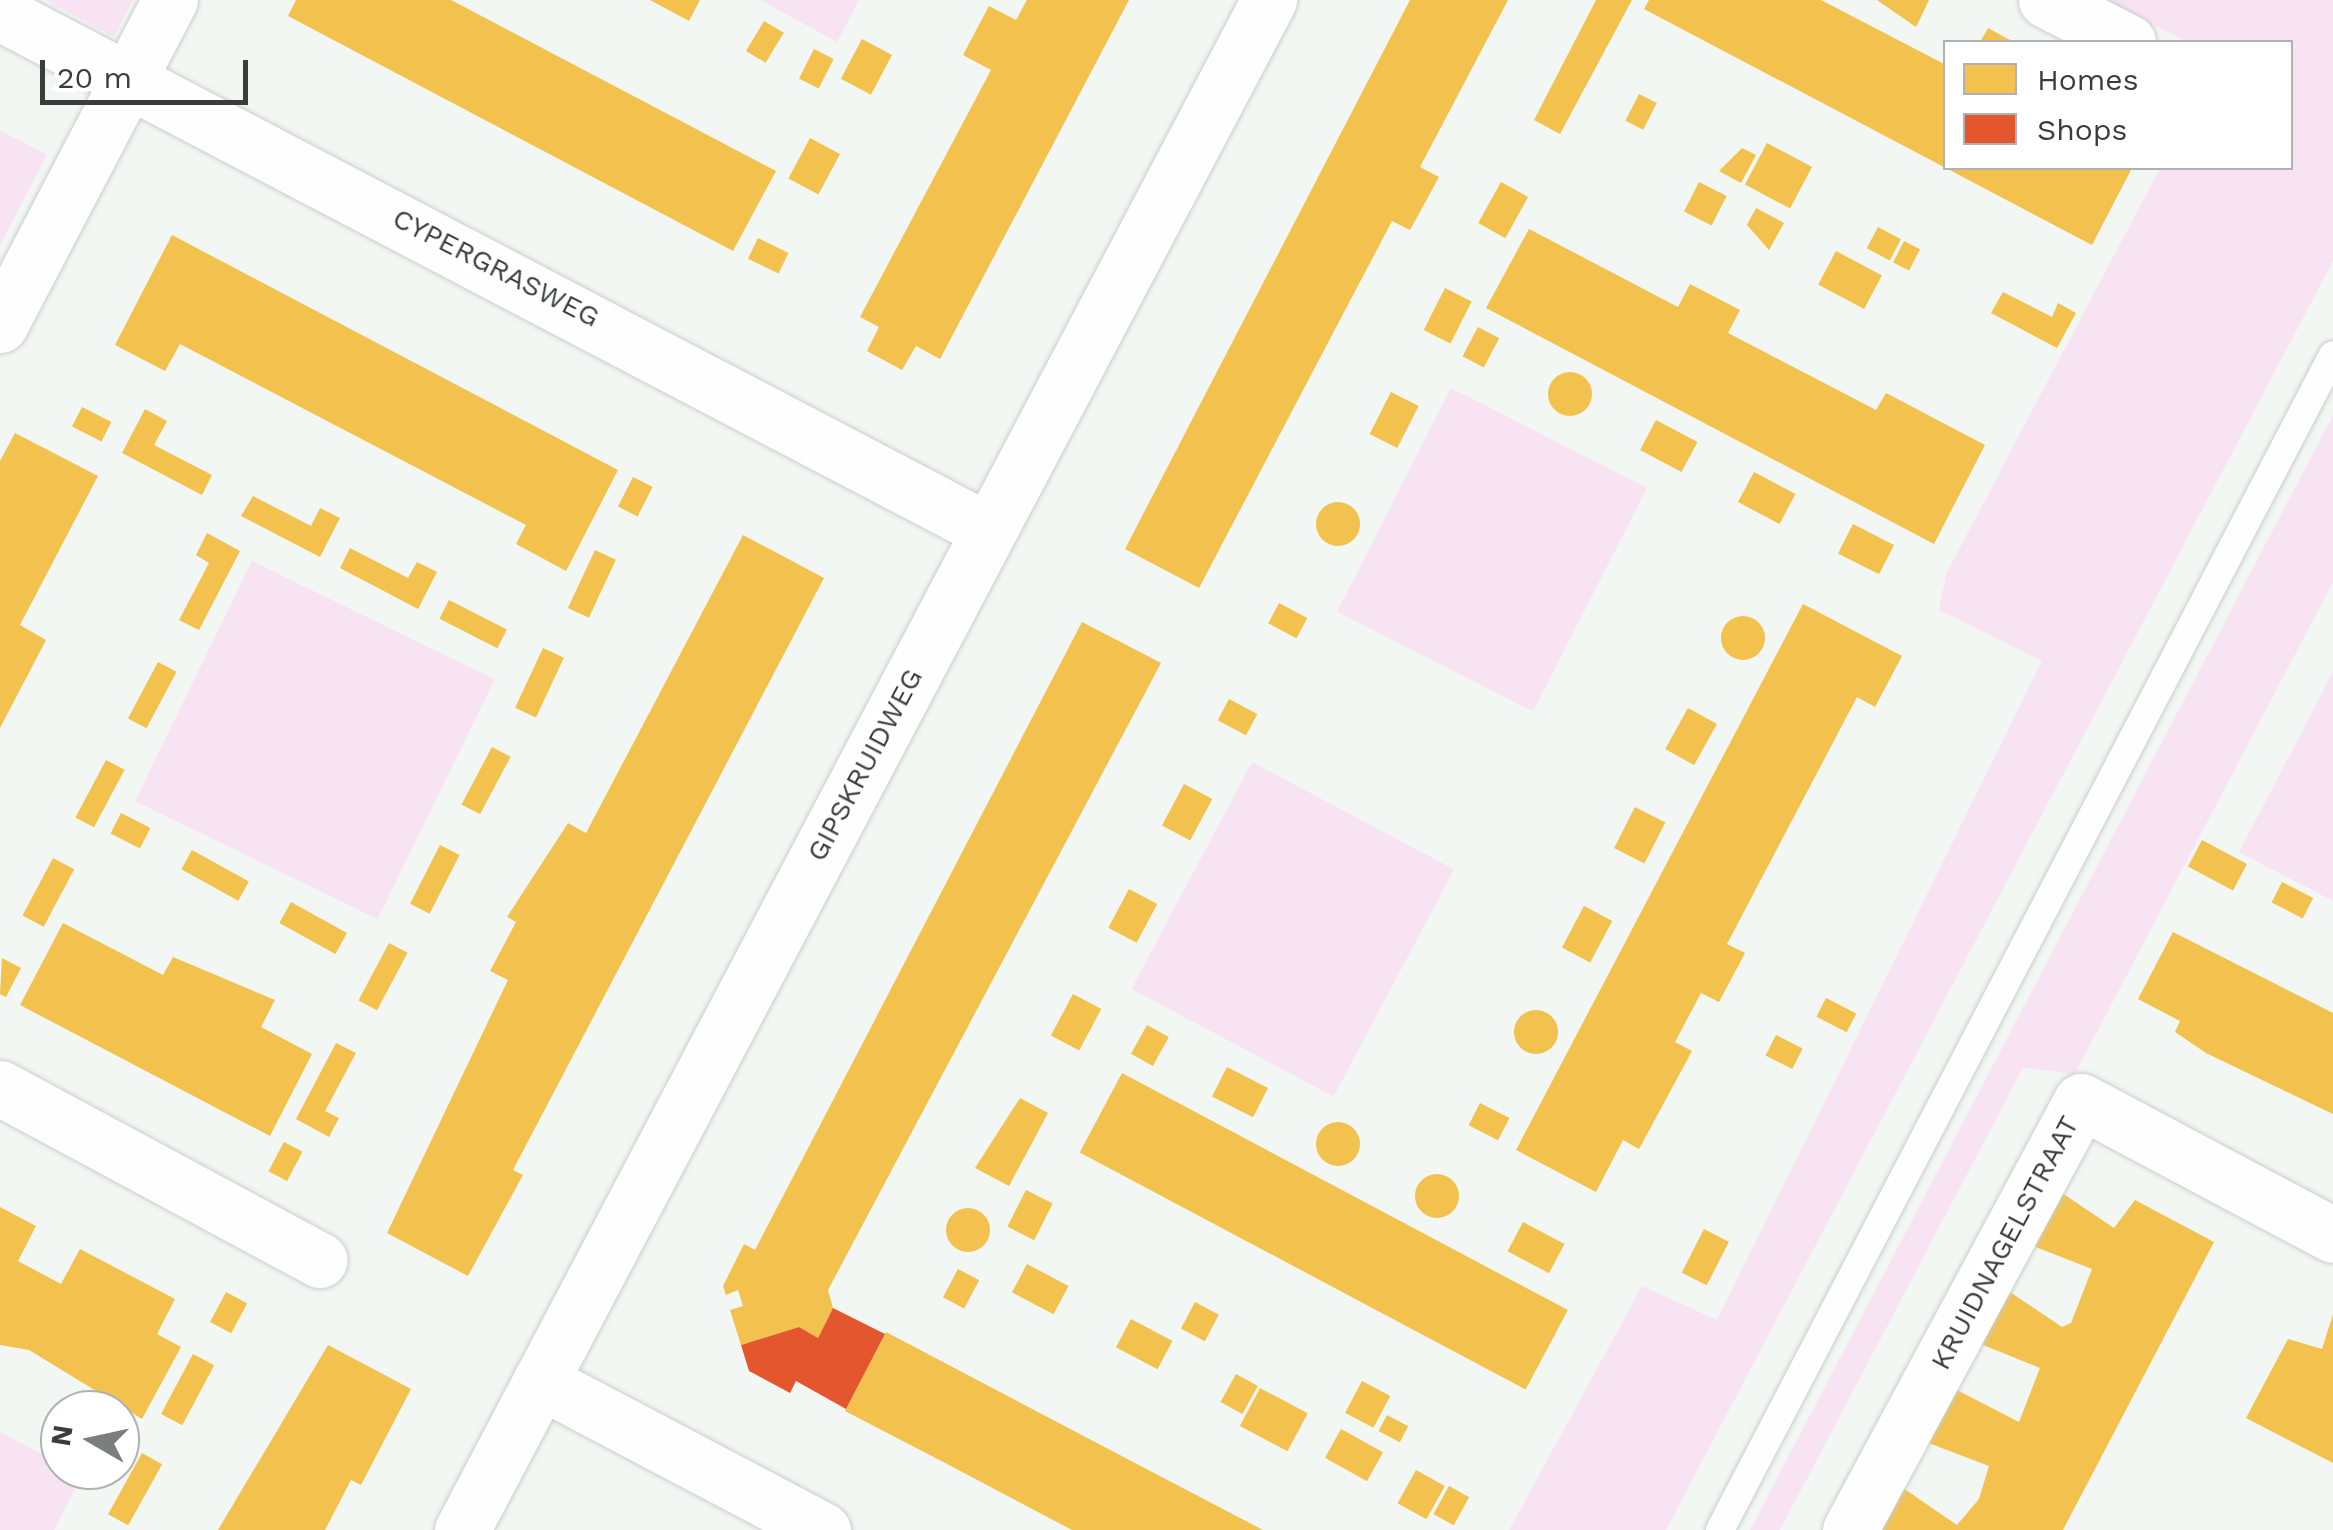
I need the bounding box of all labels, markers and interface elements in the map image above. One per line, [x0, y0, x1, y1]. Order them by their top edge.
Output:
scale bar [45, 40, 252, 102]
legend [1943, 40, 2293, 170]
text: 20 m [57, 60, 132, 95]
text: Homes [2037, 62, 2139, 97]
text: Shops [2037, 112, 2127, 147]
street label: CYPERGRASWEG [387, 201, 605, 335]
street label: GIPSKRUIDWEG [800, 663, 930, 867]
street label: KRUIDNAGELSTRAAT [1924, 1110, 2086, 1376]
north arrow [40, 1390, 140, 1490]
text: N [44, 1423, 80, 1448]

